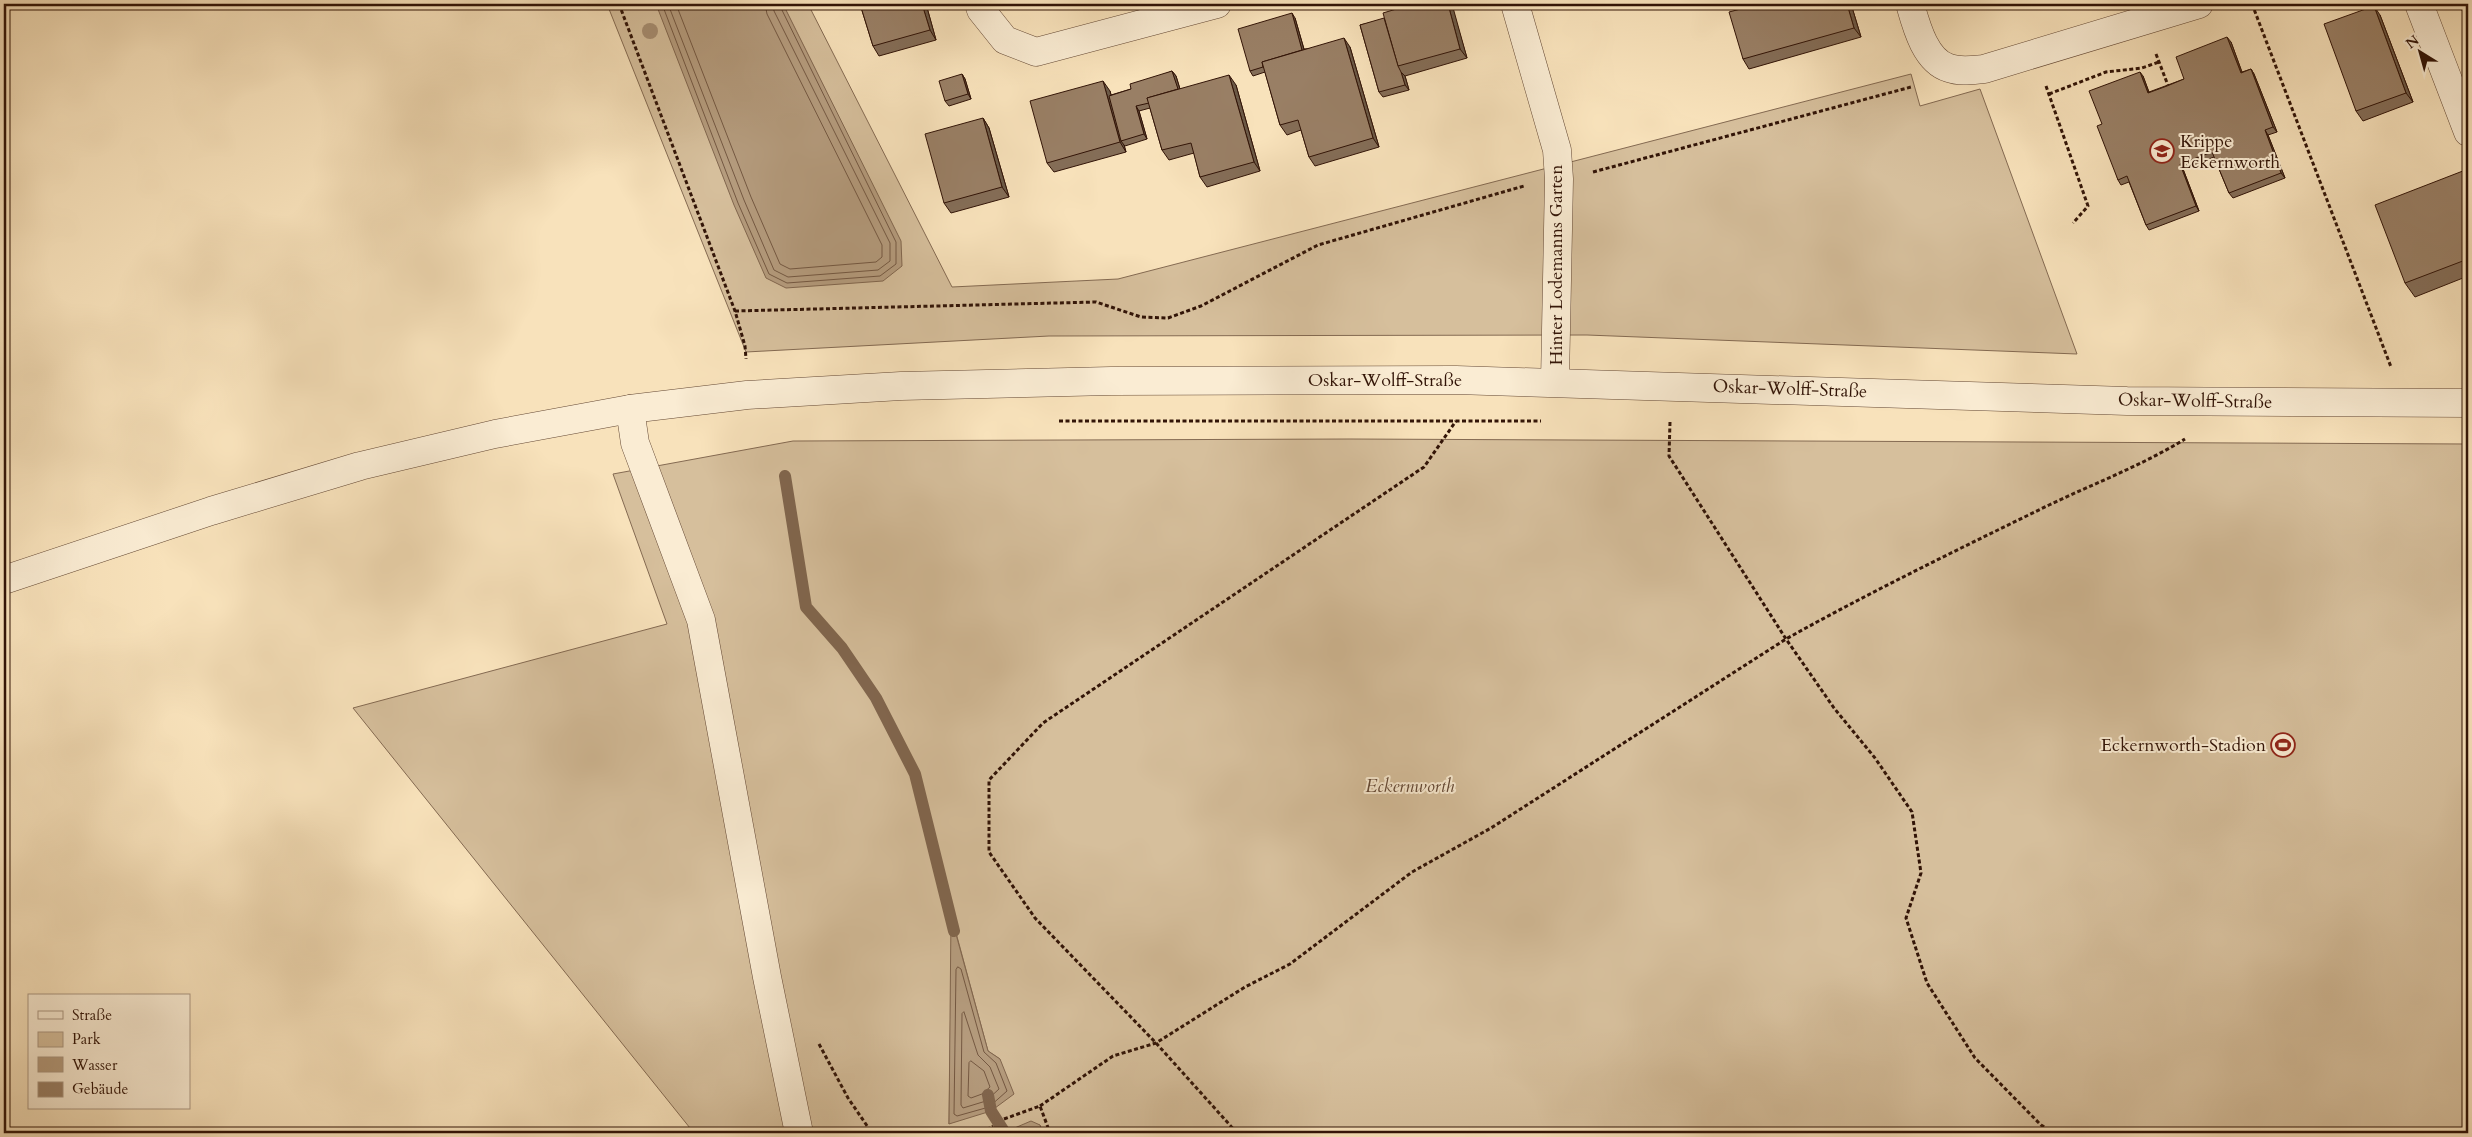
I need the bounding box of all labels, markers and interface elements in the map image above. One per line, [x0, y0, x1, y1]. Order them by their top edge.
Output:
north arrow [2394, 28, 2444, 78]
text: N [2402, 31, 2423, 53]
place label: Krippe Eckernworth [2180, 129, 2280, 175]
school or university icon: Krippe Eckernworth [2149, 138, 2175, 164]
street label: Hinter Lodemanns Garten [1544, 164, 1569, 365]
street label: Oskar-Wolff-Straße [1308, 368, 1462, 393]
street label: Oskar-Wolff-Straße [1712, 374, 1868, 404]
street label: Oskar-Wolff-Straße [2118, 387, 2272, 415]
sports icon: Eckernworth-Stadion [2270, 732, 2296, 758]
place label: Eckernworth-Stadion [2101, 733, 2267, 758]
park label: Eckernworth [1366, 774, 1455, 799]
legend [28, 994, 190, 1110]
text: Straße [72, 1005, 112, 1025]
text: Park [72, 1029, 101, 1049]
text: Wasser [71, 1055, 118, 1075]
text: Gebäude [72, 1079, 129, 1099]

